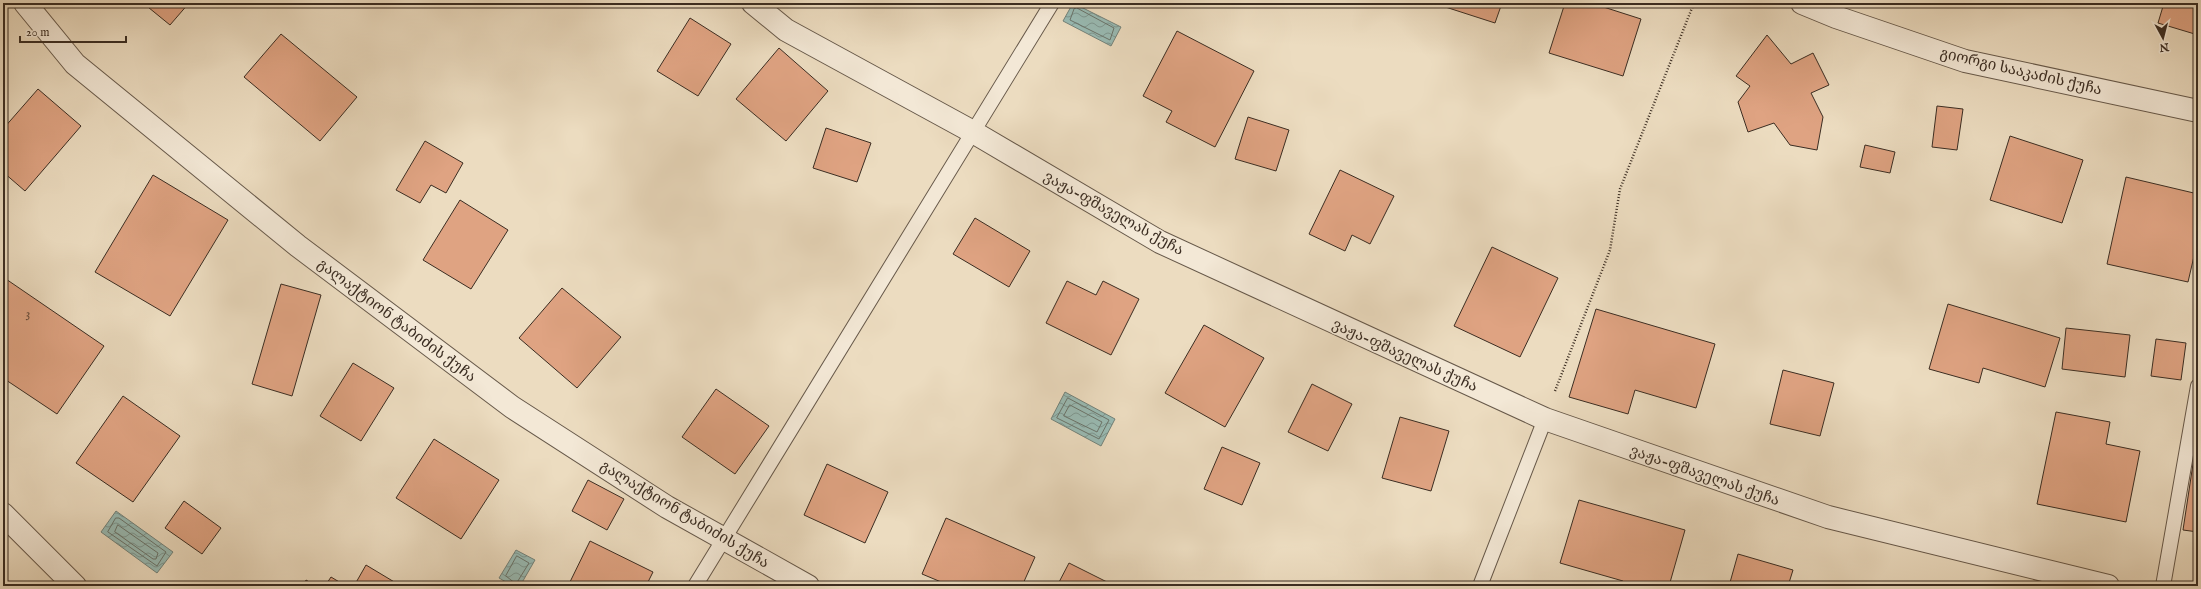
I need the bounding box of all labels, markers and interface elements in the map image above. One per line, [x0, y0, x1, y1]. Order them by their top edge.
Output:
scale bar [20, 18, 126, 44]
north arrow [2143, 18, 2183, 58]
text: 20 m [26, 25, 49, 40]
text: N [2158, 39, 2171, 55]
street label: გიორგი სააკაძის ქუჩა [1938, 44, 2104, 99]
street label: ვაჟა-ფშაველას ქუჩა [1040, 167, 1187, 260]
street label: გალაქტიონ ტაბიძის ქუჩა [314, 254, 480, 386]
house number: 3 [26, 305, 31, 322]
street label: ვაჟა-ფშაველას ქუჩა [1329, 315, 1480, 396]
street label: ვაჟა-ფშაველას ქუჩა [1627, 441, 1782, 510]
street label: გალაქტიონ ტაბიძის ქუჩა [597, 456, 773, 572]

